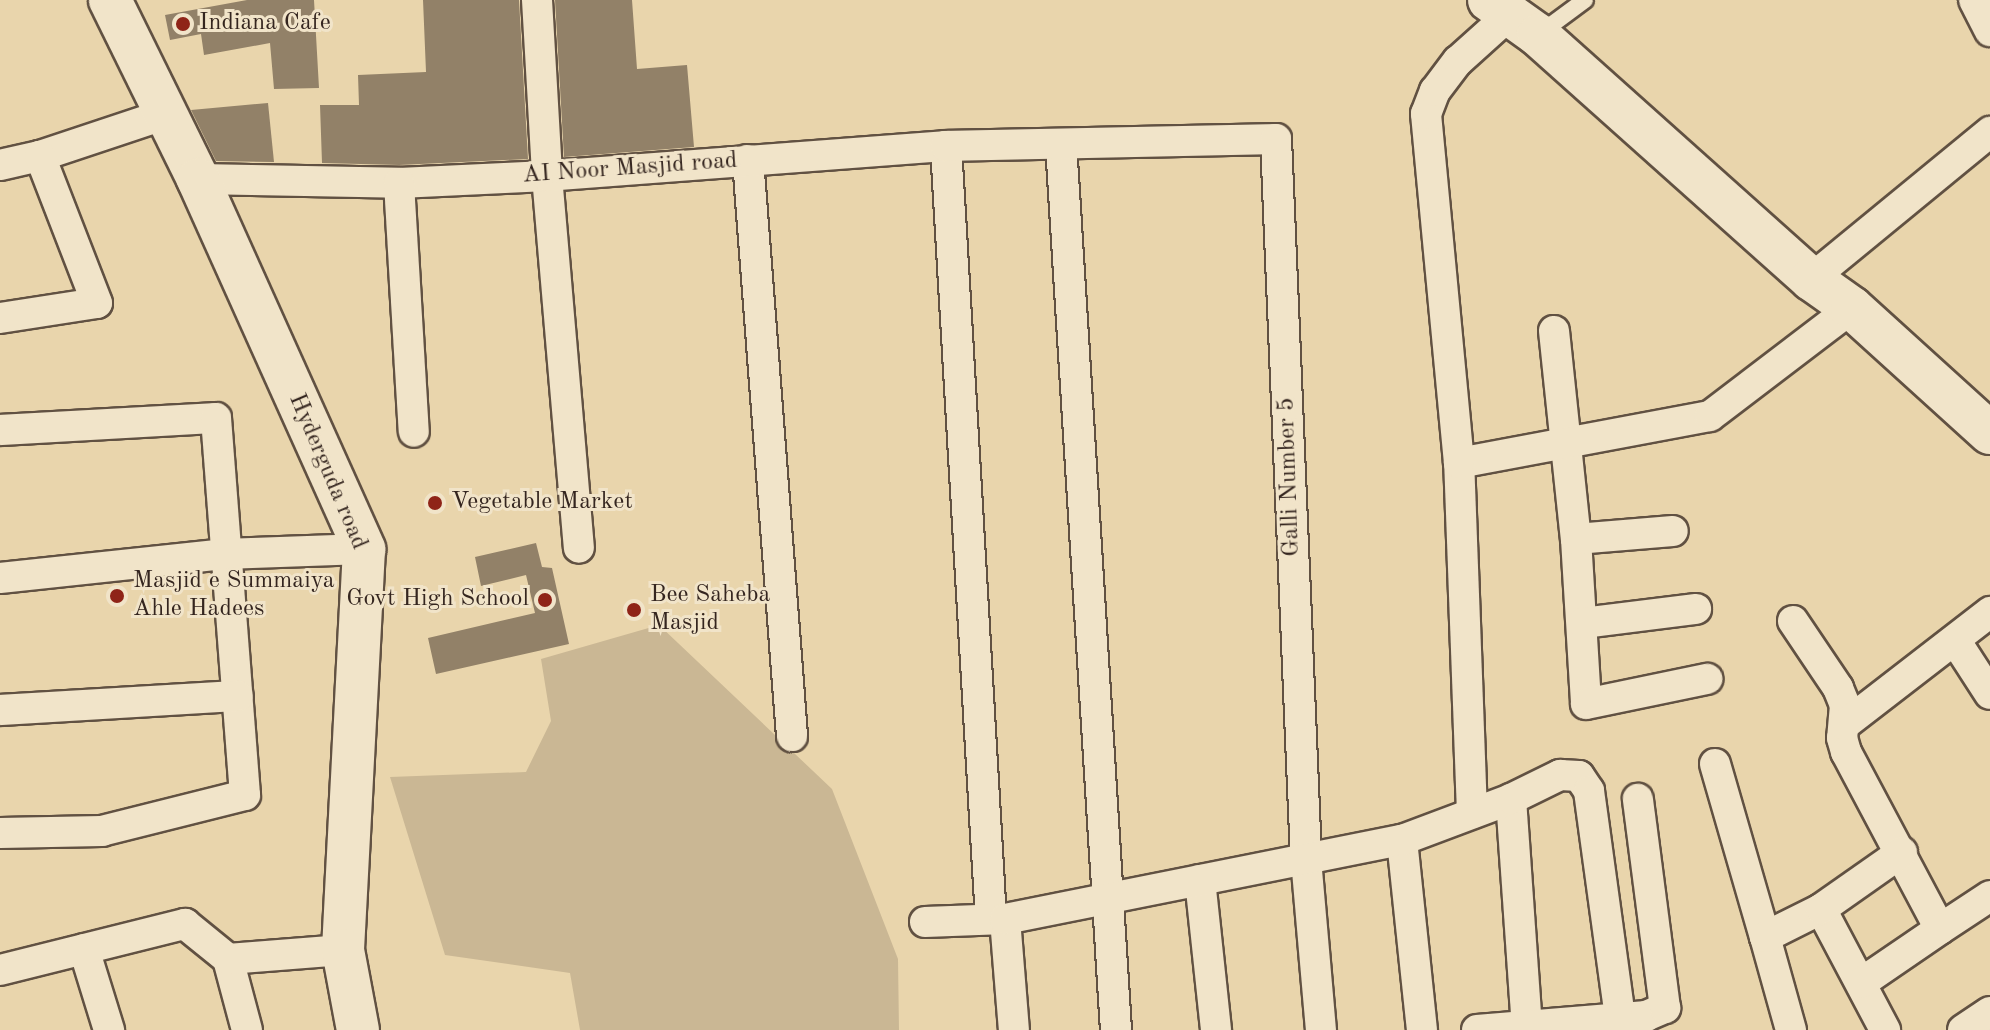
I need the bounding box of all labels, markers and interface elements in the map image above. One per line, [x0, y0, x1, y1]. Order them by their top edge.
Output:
place label: Indiana Cafe [199, 10, 331, 38]
marker: Indiana Cafe [174, 15, 192, 33]
street label: AI Noor Masjid road [522, 147, 738, 191]
street label: Hyderguda road [281, 390, 373, 554]
street label: Galli Number 5 [1273, 397, 1307, 557]
place label: Vegetable Market [451, 489, 633, 517]
marker: Vegetable Market [426, 494, 444, 512]
place label: Masjid e Summaiya Ahle Hadees [133, 568, 335, 624]
place label: Bee Saheba Masjid [650, 582, 770, 638]
place label: Govt High School [346, 586, 529, 614]
marker: Masjid e Summaiya Ahle Hadees [108, 587, 126, 605]
marker: Govt High School [536, 591, 554, 609]
marker: Bee Saheba Masjid [625, 601, 643, 619]

